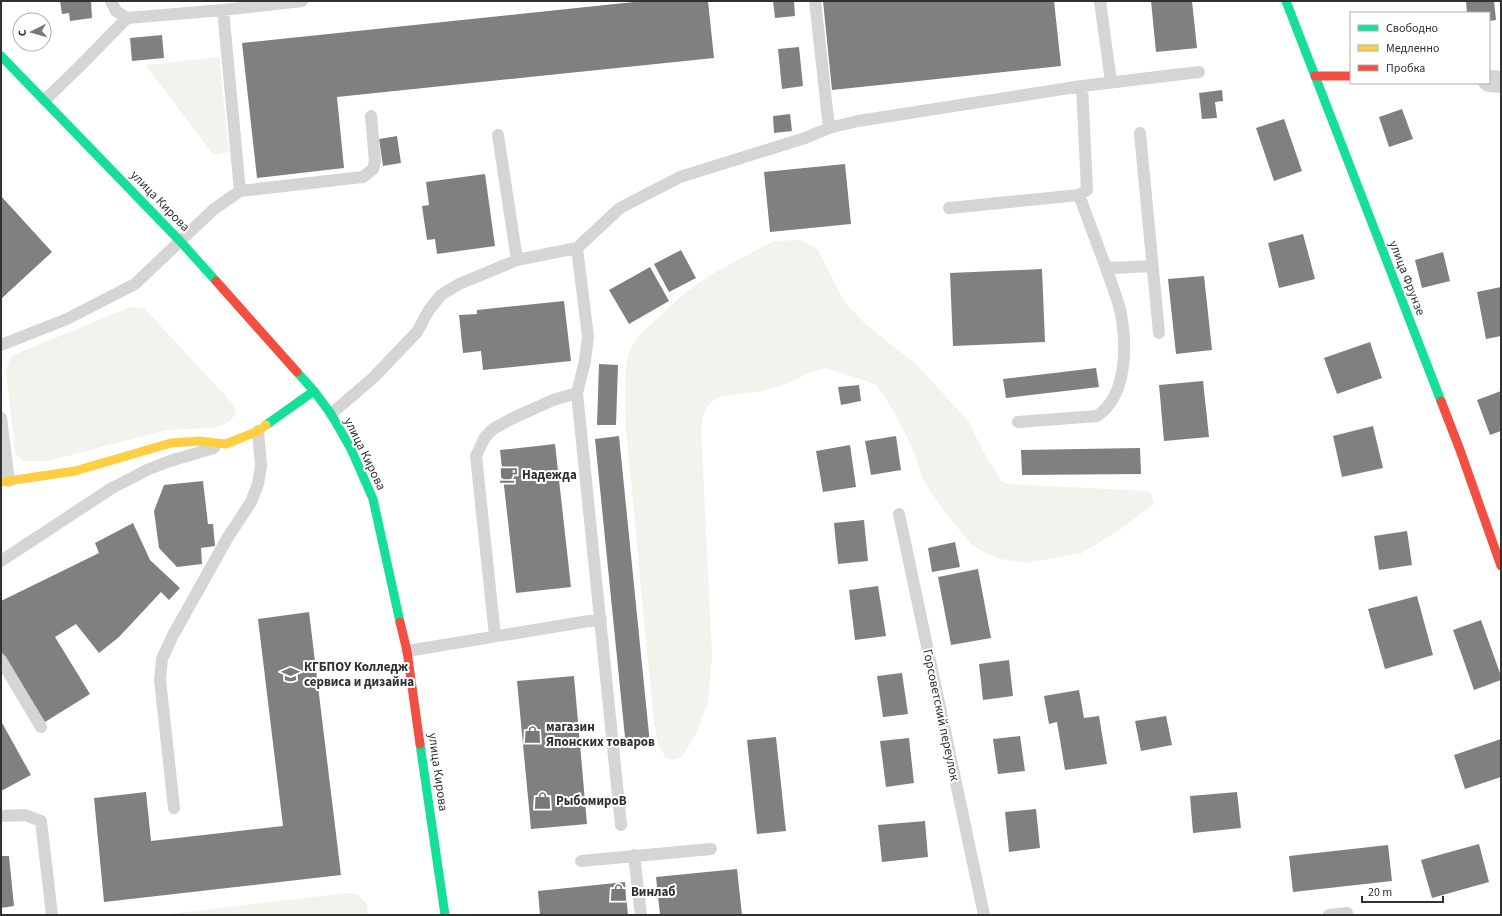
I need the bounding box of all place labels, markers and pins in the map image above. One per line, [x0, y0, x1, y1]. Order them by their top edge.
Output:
cafe icon: Надежда [499, 465, 519, 485]
place label: Надежда [522, 466, 577, 484]
place label: КГБПОУ Колледж сервиса и дизайна [304, 658, 414, 691]
school or university icon: КГБПОУ Колледж сервиса и дизайна [281, 664, 301, 684]
place label: магазин Японских товаров [546, 718, 655, 751]
shop icon: магазин Японских товаров [523, 724, 543, 744]
shop icon: РыбомироВ [533, 791, 553, 811]
place label: РыбомироВ [556, 792, 627, 810]
shop icon: Винлаб [608, 882, 628, 902]
place label: Винлаб [631, 883, 676, 901]

